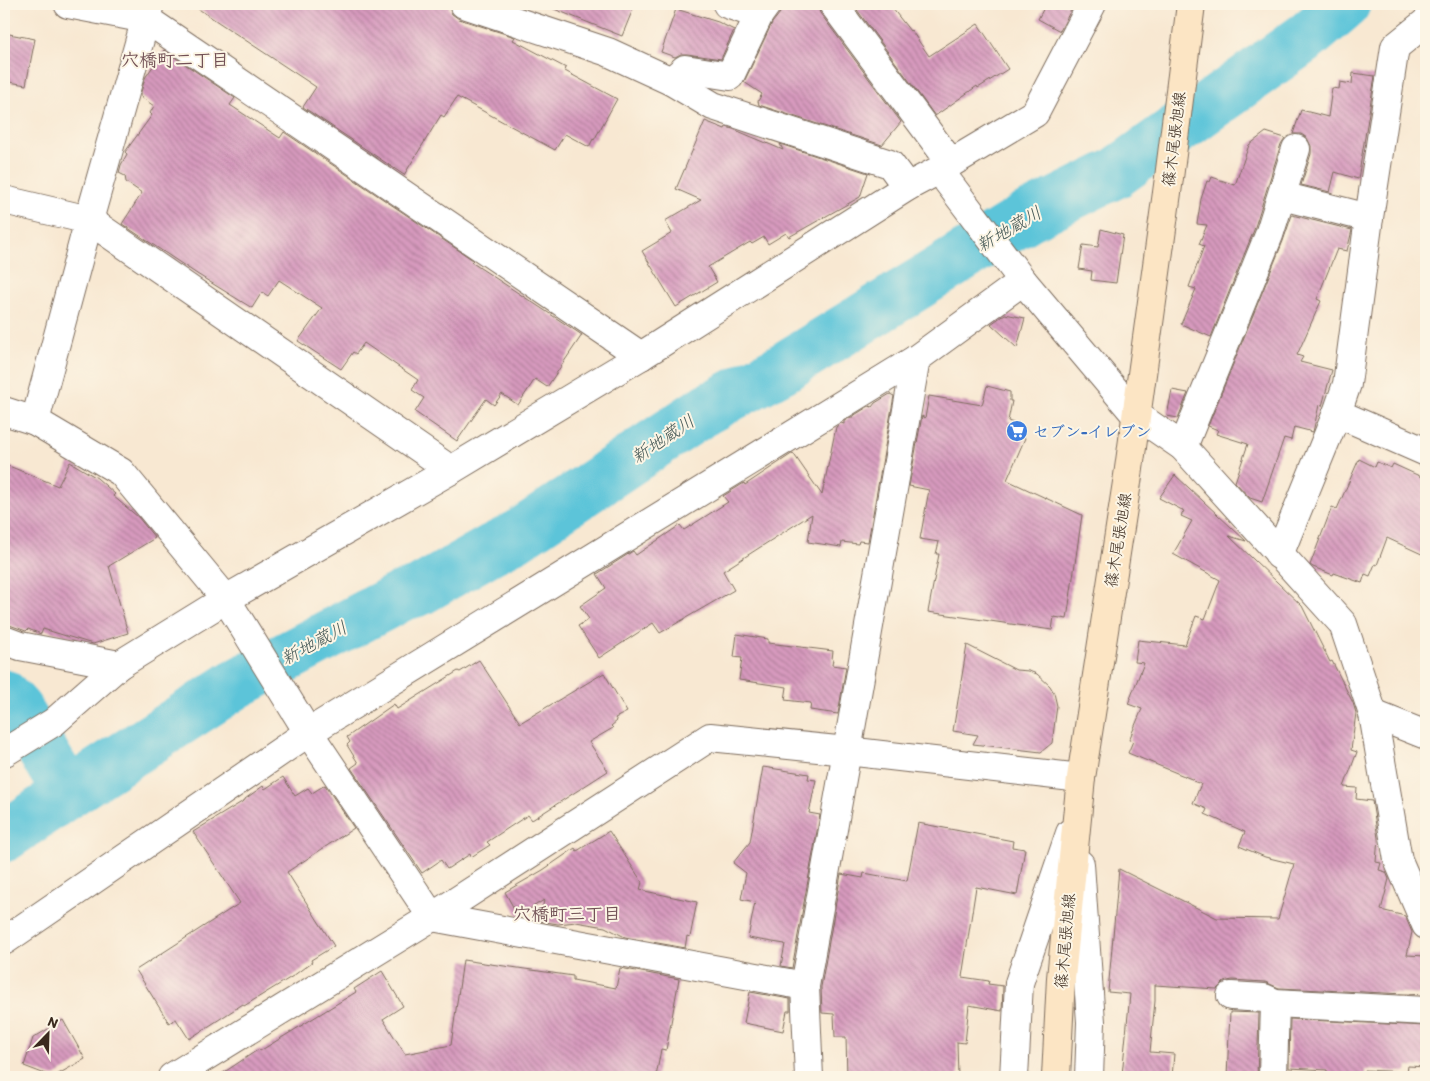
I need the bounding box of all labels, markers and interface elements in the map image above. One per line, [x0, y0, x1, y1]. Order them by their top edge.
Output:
district label: 穴橋町二丁目 [121, 49, 229, 71]
street label: 篠木尾張旭線 [1159, 90, 1189, 188]
water label: 新地蔵川 [972, 201, 1046, 257]
water label: 新地蔵川 [627, 410, 699, 468]
supermarket icon: セブン-イレブン [1005, 419, 1029, 443]
place label: セブン-イレブン [1033, 422, 1151, 441]
street label: 篠木尾張旭線 [1101, 491, 1135, 589]
water label: 新地蔵川 [277, 616, 351, 670]
street label: 篠木尾張旭線 [1051, 892, 1079, 990]
district label: 穴橋町三丁目 [513, 903, 621, 925]
north arrow [22, 1008, 72, 1058]
text: N [45, 1013, 61, 1032]

